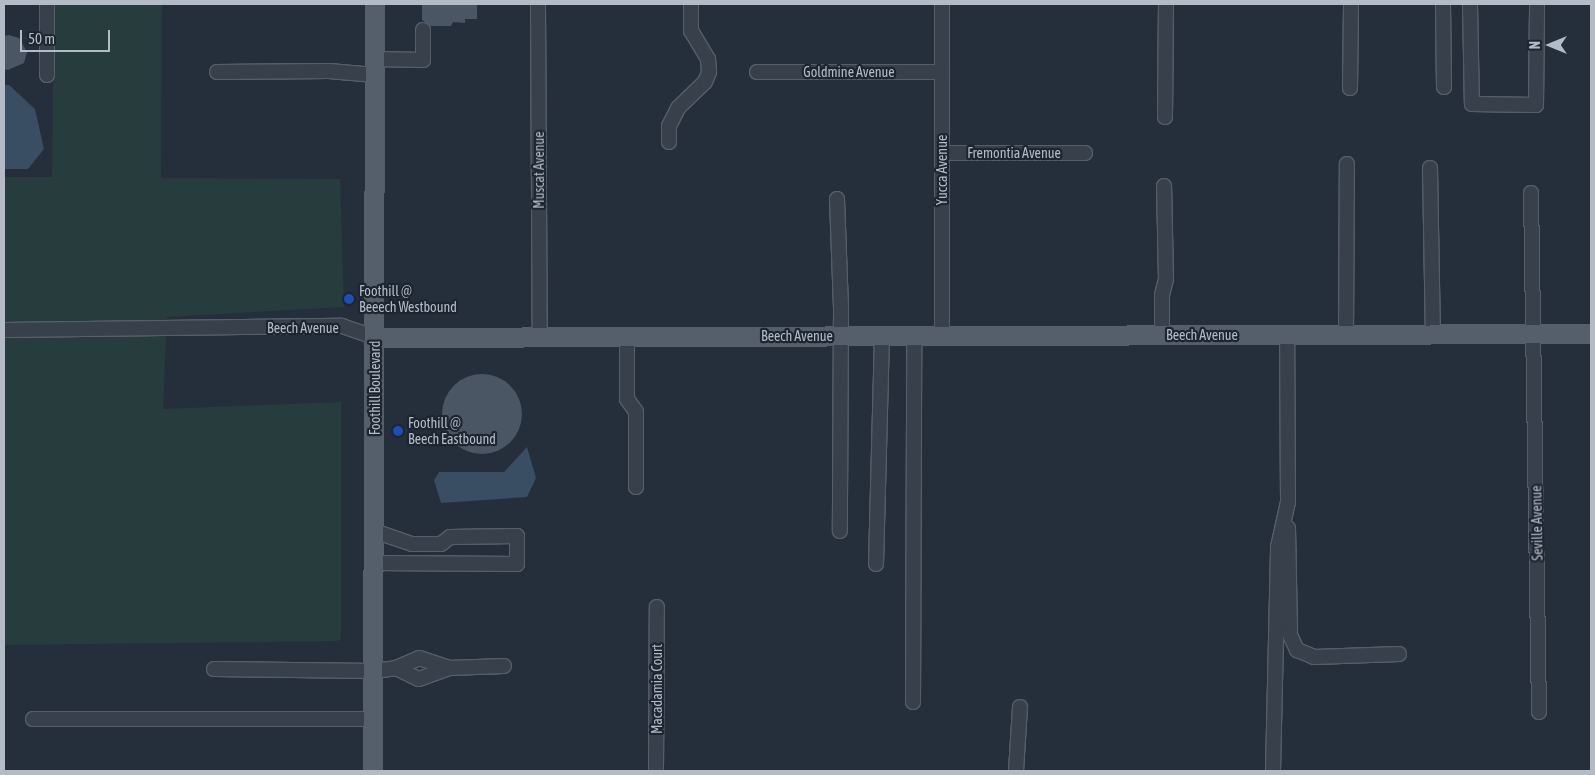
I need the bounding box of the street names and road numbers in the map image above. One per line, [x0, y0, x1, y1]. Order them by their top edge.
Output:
street label: Goldmine Avenue [803, 64, 895, 80]
street label: Muscat Avenue [531, 131, 547, 209]
street label: Yucca Avenue [934, 135, 950, 205]
street label: Fremontia Avenue [967, 145, 1061, 161]
street label: Beech Avenue [267, 320, 339, 336]
street label: Beech Avenue [1166, 327, 1238, 343]
street label: Beech Avenue [761, 328, 833, 344]
street label: Foothill Boulevard [367, 341, 383, 435]
street label: Seville Avenue [1528, 485, 1546, 561]
street label: Macadamia Court [649, 644, 665, 734]

